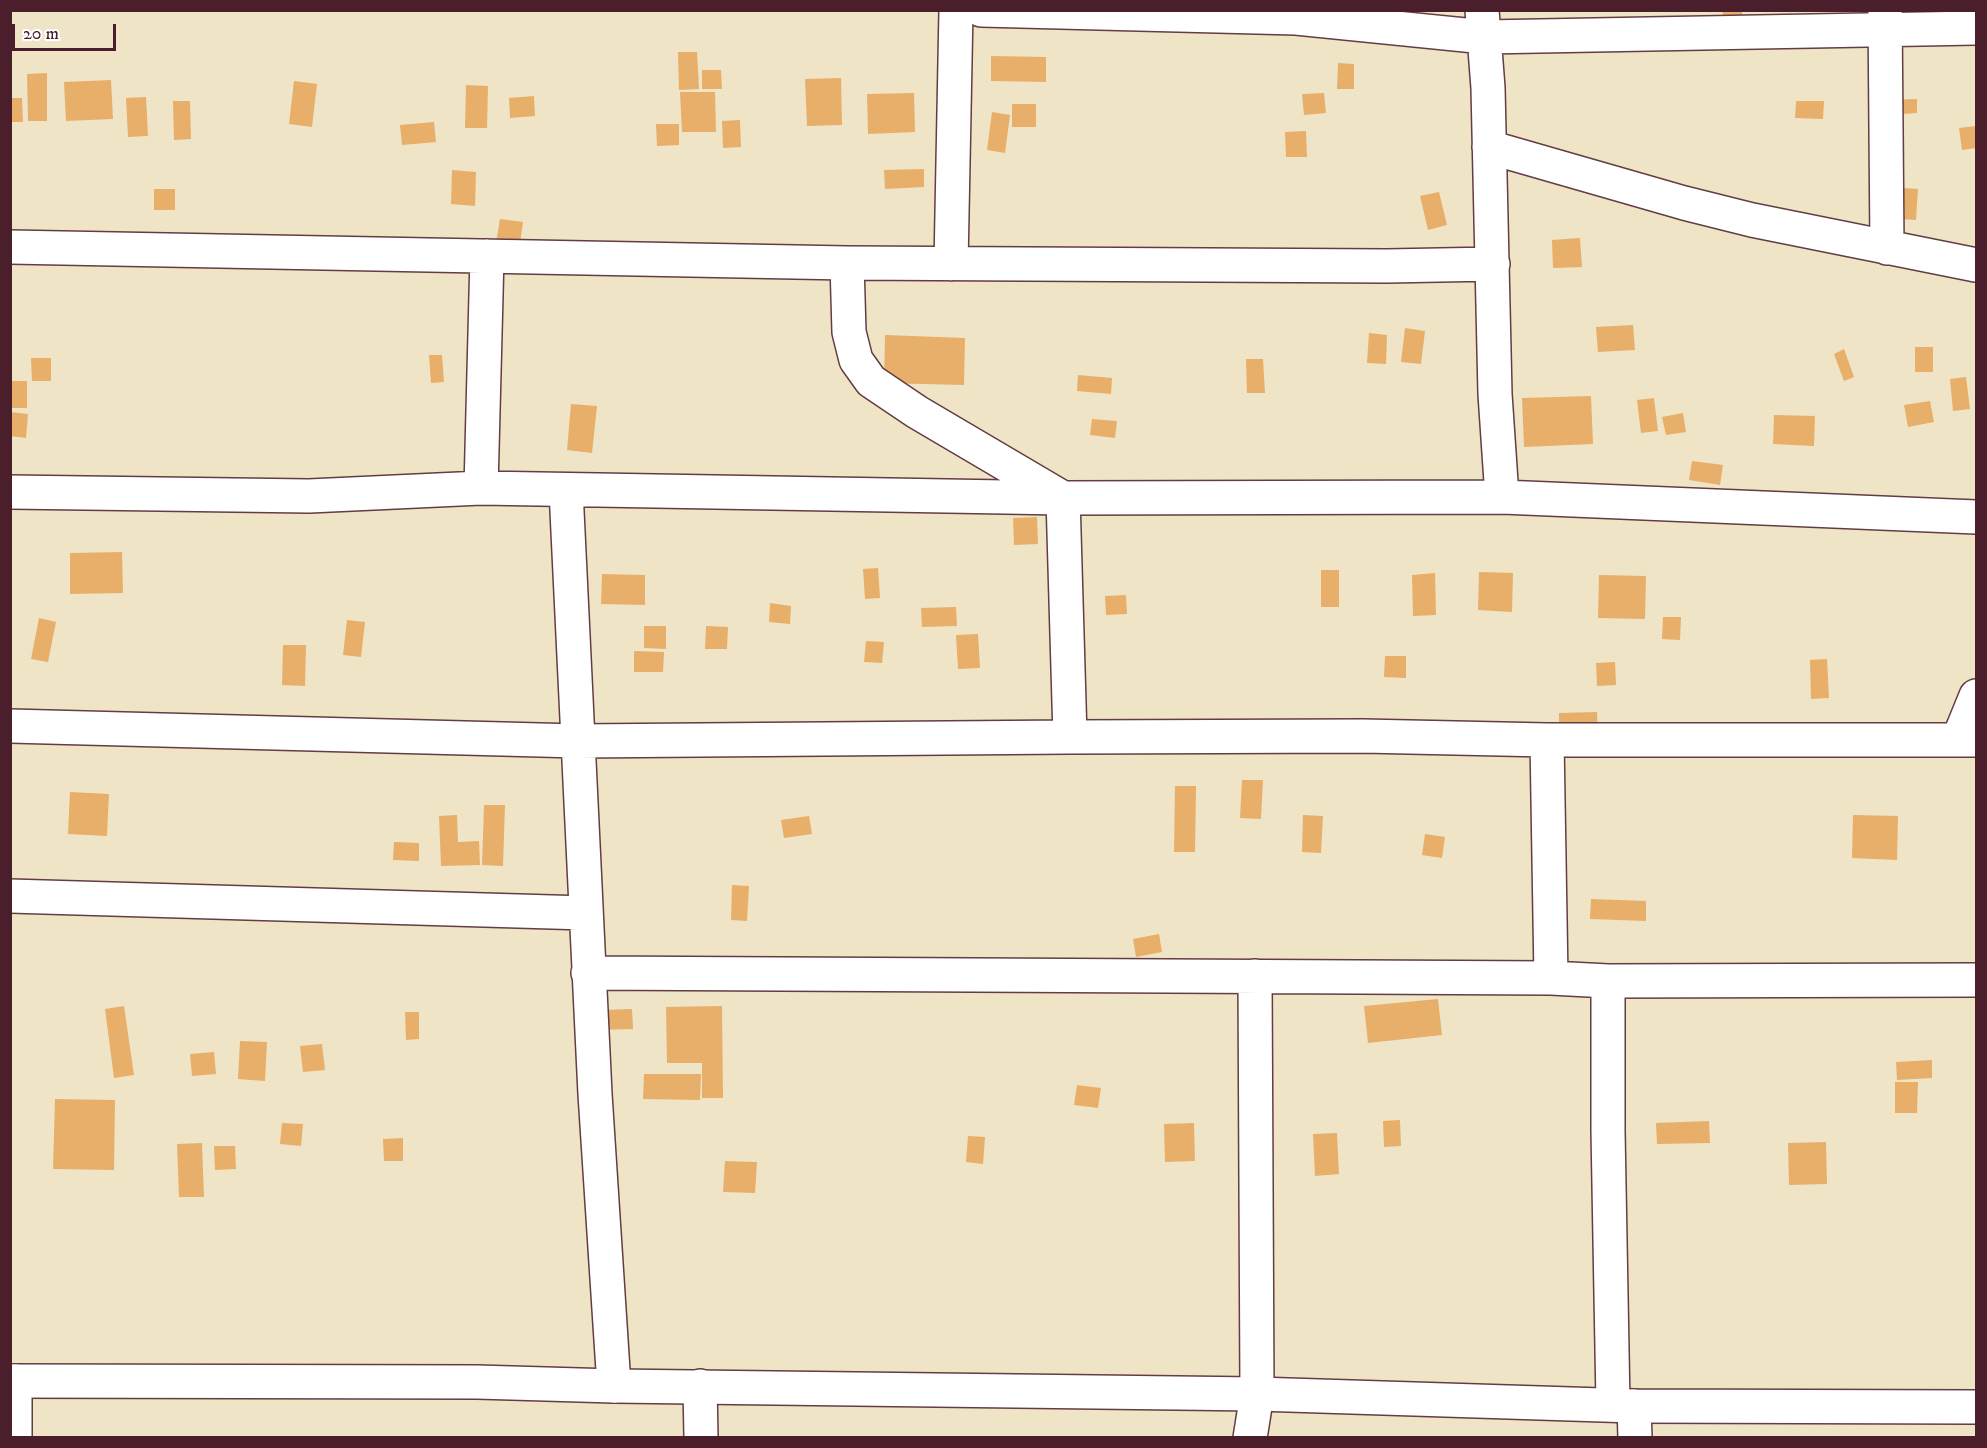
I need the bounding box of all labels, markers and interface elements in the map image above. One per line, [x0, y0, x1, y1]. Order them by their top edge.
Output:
scale bar [15, 12, 118, 50]
text: 20 m [23, 23, 59, 45]

